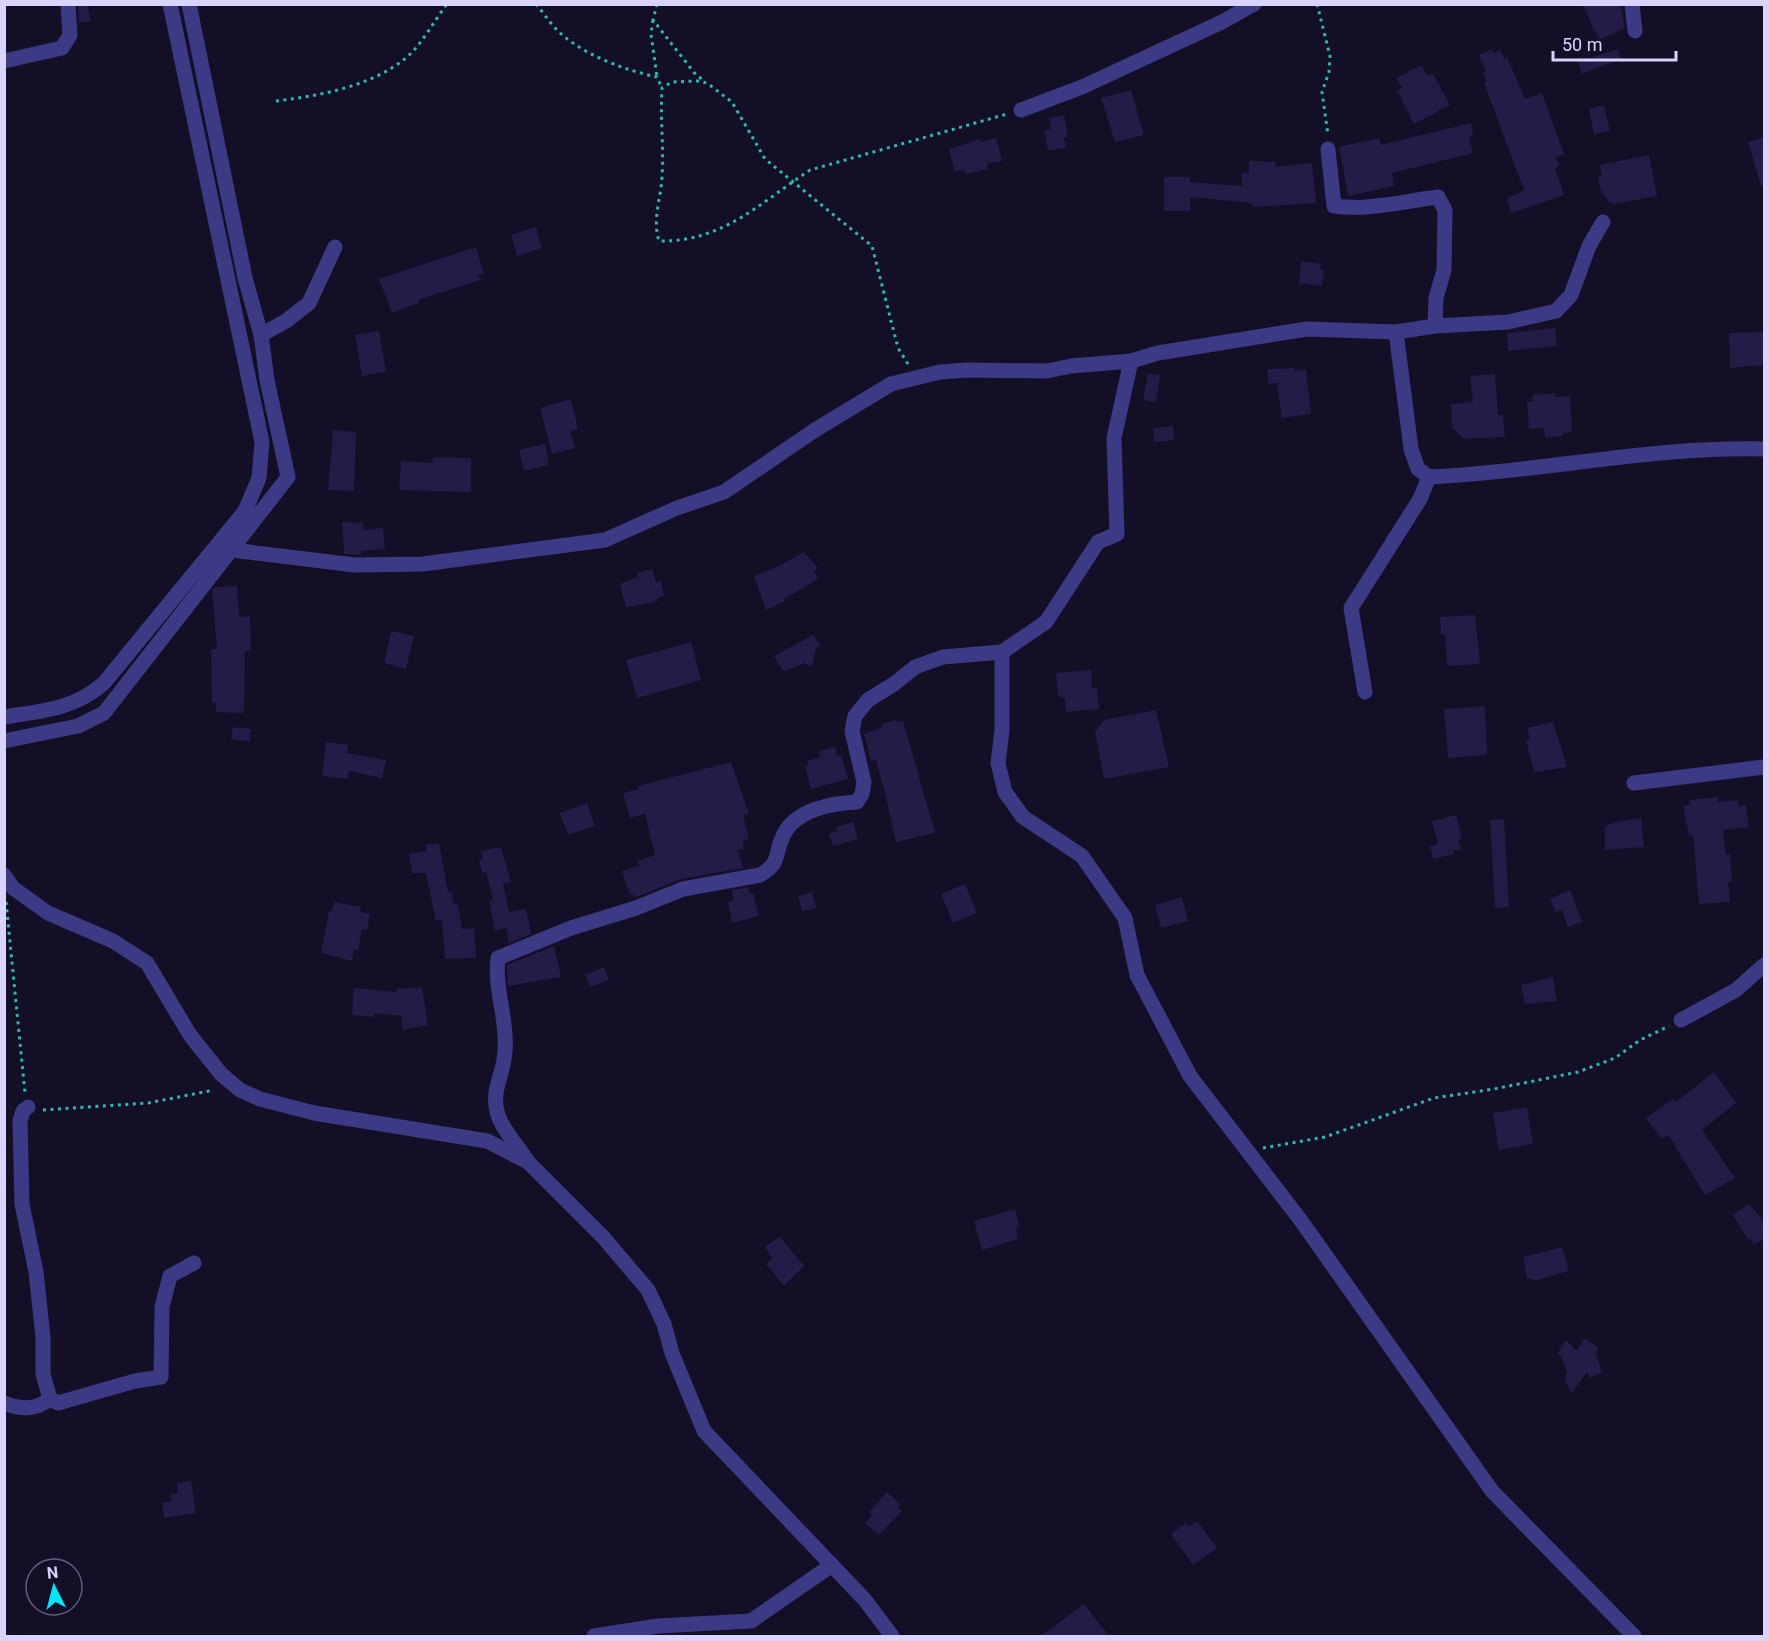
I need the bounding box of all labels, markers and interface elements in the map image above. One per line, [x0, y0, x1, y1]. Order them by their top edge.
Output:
scale bar [1553, 24, 1676, 62]
text: 50 m [1562, 34, 1602, 55]
north arrow [24, 1557, 84, 1617]
text: N [46, 1563, 59, 1583]

